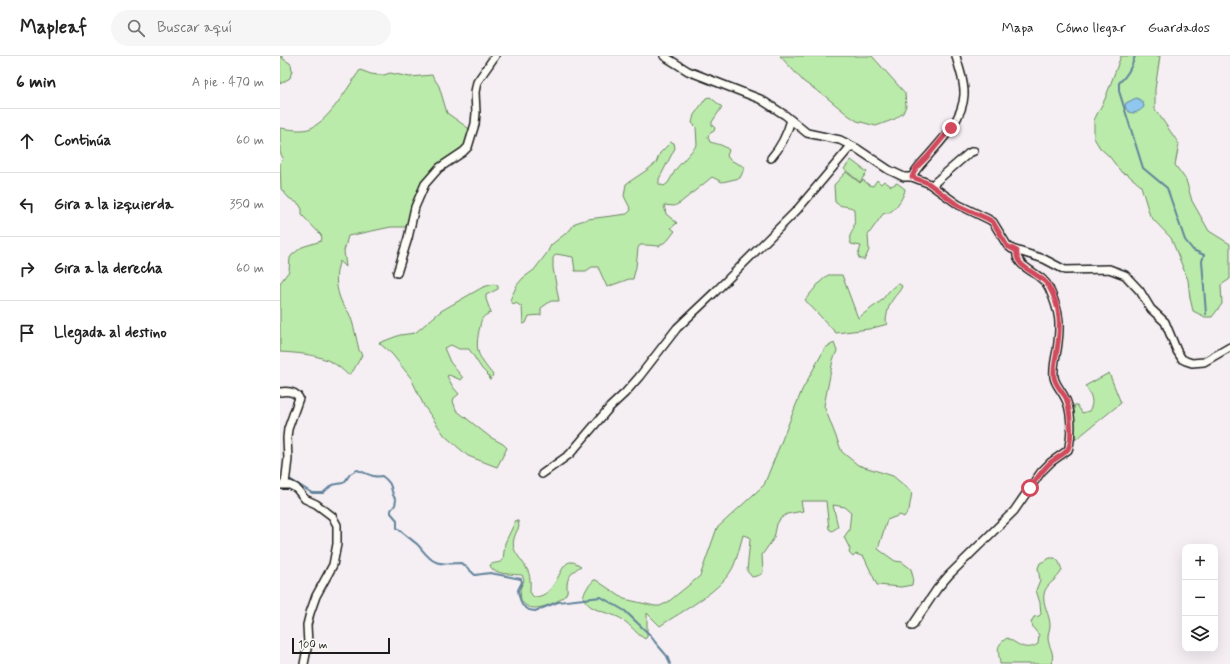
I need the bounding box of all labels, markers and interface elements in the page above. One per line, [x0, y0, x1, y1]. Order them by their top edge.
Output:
search box [111, 10, 391, 46]
text: Mapleaf [20, 15, 87, 40]
icon: search [125, 17, 147, 39]
text: Buscar aquí [157, 18, 232, 38]
text: Mapa [1002, 19, 1034, 37]
text: Cómo llegar [1056, 19, 1126, 37]
text: Guardados [1148, 19, 1210, 37]
text: 6 min [16, 71, 56, 93]
text: A pie · 470 m [192, 74, 264, 91]
route end [942, 119, 960, 137]
icon: ahead [16, 130, 38, 152]
text: Continúa [54, 131, 111, 151]
text: 60 m [236, 132, 264, 149]
icon: left [16, 194, 38, 216]
text: Gira a la izquierda [54, 195, 173, 215]
text: 350 m [230, 196, 264, 213]
icon: right [16, 258, 38, 280]
text: Gira a la derecha [54, 259, 163, 279]
text: 60 m [236, 260, 264, 277]
icon: arrive [16, 322, 38, 344]
text: Llegada al destino [54, 323, 167, 343]
route start [1021, 479, 1039, 497]
map controls [1182, 544, 1218, 652]
button: + [1182, 544, 1218, 580]
button: − [1182, 580, 1218, 616]
button: layers [1182, 616, 1218, 652]
scale bar [292, 636, 390, 655]
text: 100 m [298, 638, 328, 652]

